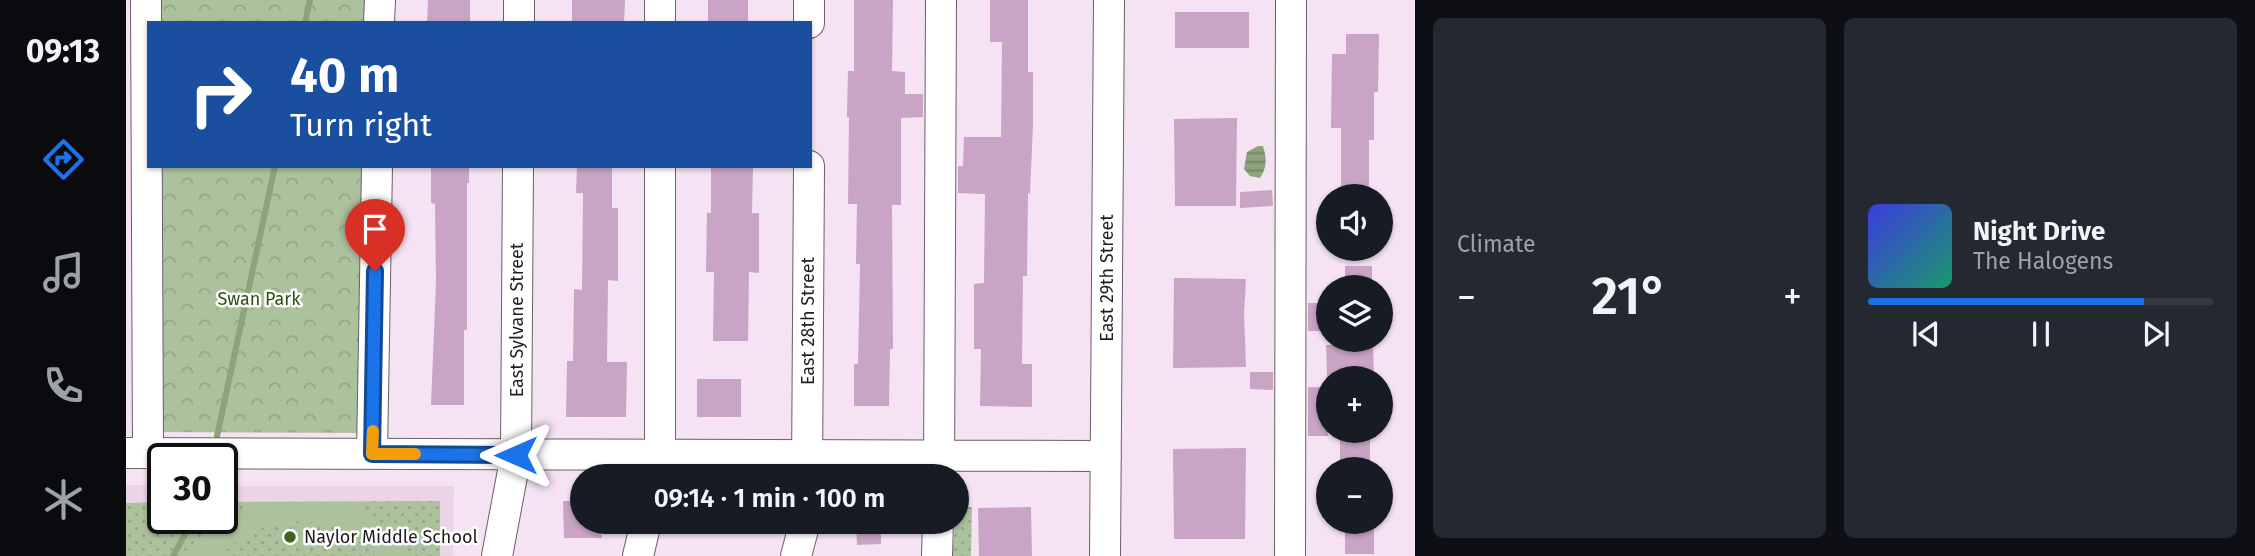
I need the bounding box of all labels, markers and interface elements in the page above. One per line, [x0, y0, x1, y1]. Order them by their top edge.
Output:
text: 09:13 [26, 32, 100, 70]
text: 40 m [290, 46, 399, 105]
icon: right [175, 49, 266, 140]
text: Turn right [290, 106, 432, 144]
icon: directions [39, 135, 88, 184]
map controls [1316, 184, 1393, 534]
button: sound [1316, 184, 1393, 261]
pin [345, 199, 405, 271]
icon: arrive [356, 210, 394, 248]
street label: East 29th Street [1096, 214, 1118, 342]
text: Night Drive [1973, 216, 2105, 247]
text: Climate [1457, 230, 1536, 258]
street label: East Sylvane Street [506, 242, 528, 397]
text: The Halogens [1973, 247, 2113, 275]
icon: music [39, 248, 88, 297]
street label: East 28th Street [797, 256, 819, 385]
text: 21° [1591, 265, 1668, 328]
text: − [1457, 274, 1476, 320]
text: + [1783, 274, 1802, 320]
button: layers [1316, 275, 1393, 352]
park label: Swan Park [217, 288, 301, 310]
icon: previous [1907, 315, 1945, 353]
icon: pause [2022, 315, 2060, 353]
icon: next [2137, 315, 2175, 353]
icon: phone [39, 361, 88, 410]
button: + [1316, 366, 1393, 443]
position arrow [479, 418, 553, 492]
speed limit sign: 30 [147, 443, 238, 534]
button: − [1316, 457, 1393, 534]
icon: climate [39, 475, 88, 524]
text: 09:14 · 1 min · 100 m [654, 483, 885, 514]
place label: Naylor Middle School [304, 526, 478, 548]
marker: Naylor Middle School [282, 529, 298, 545]

